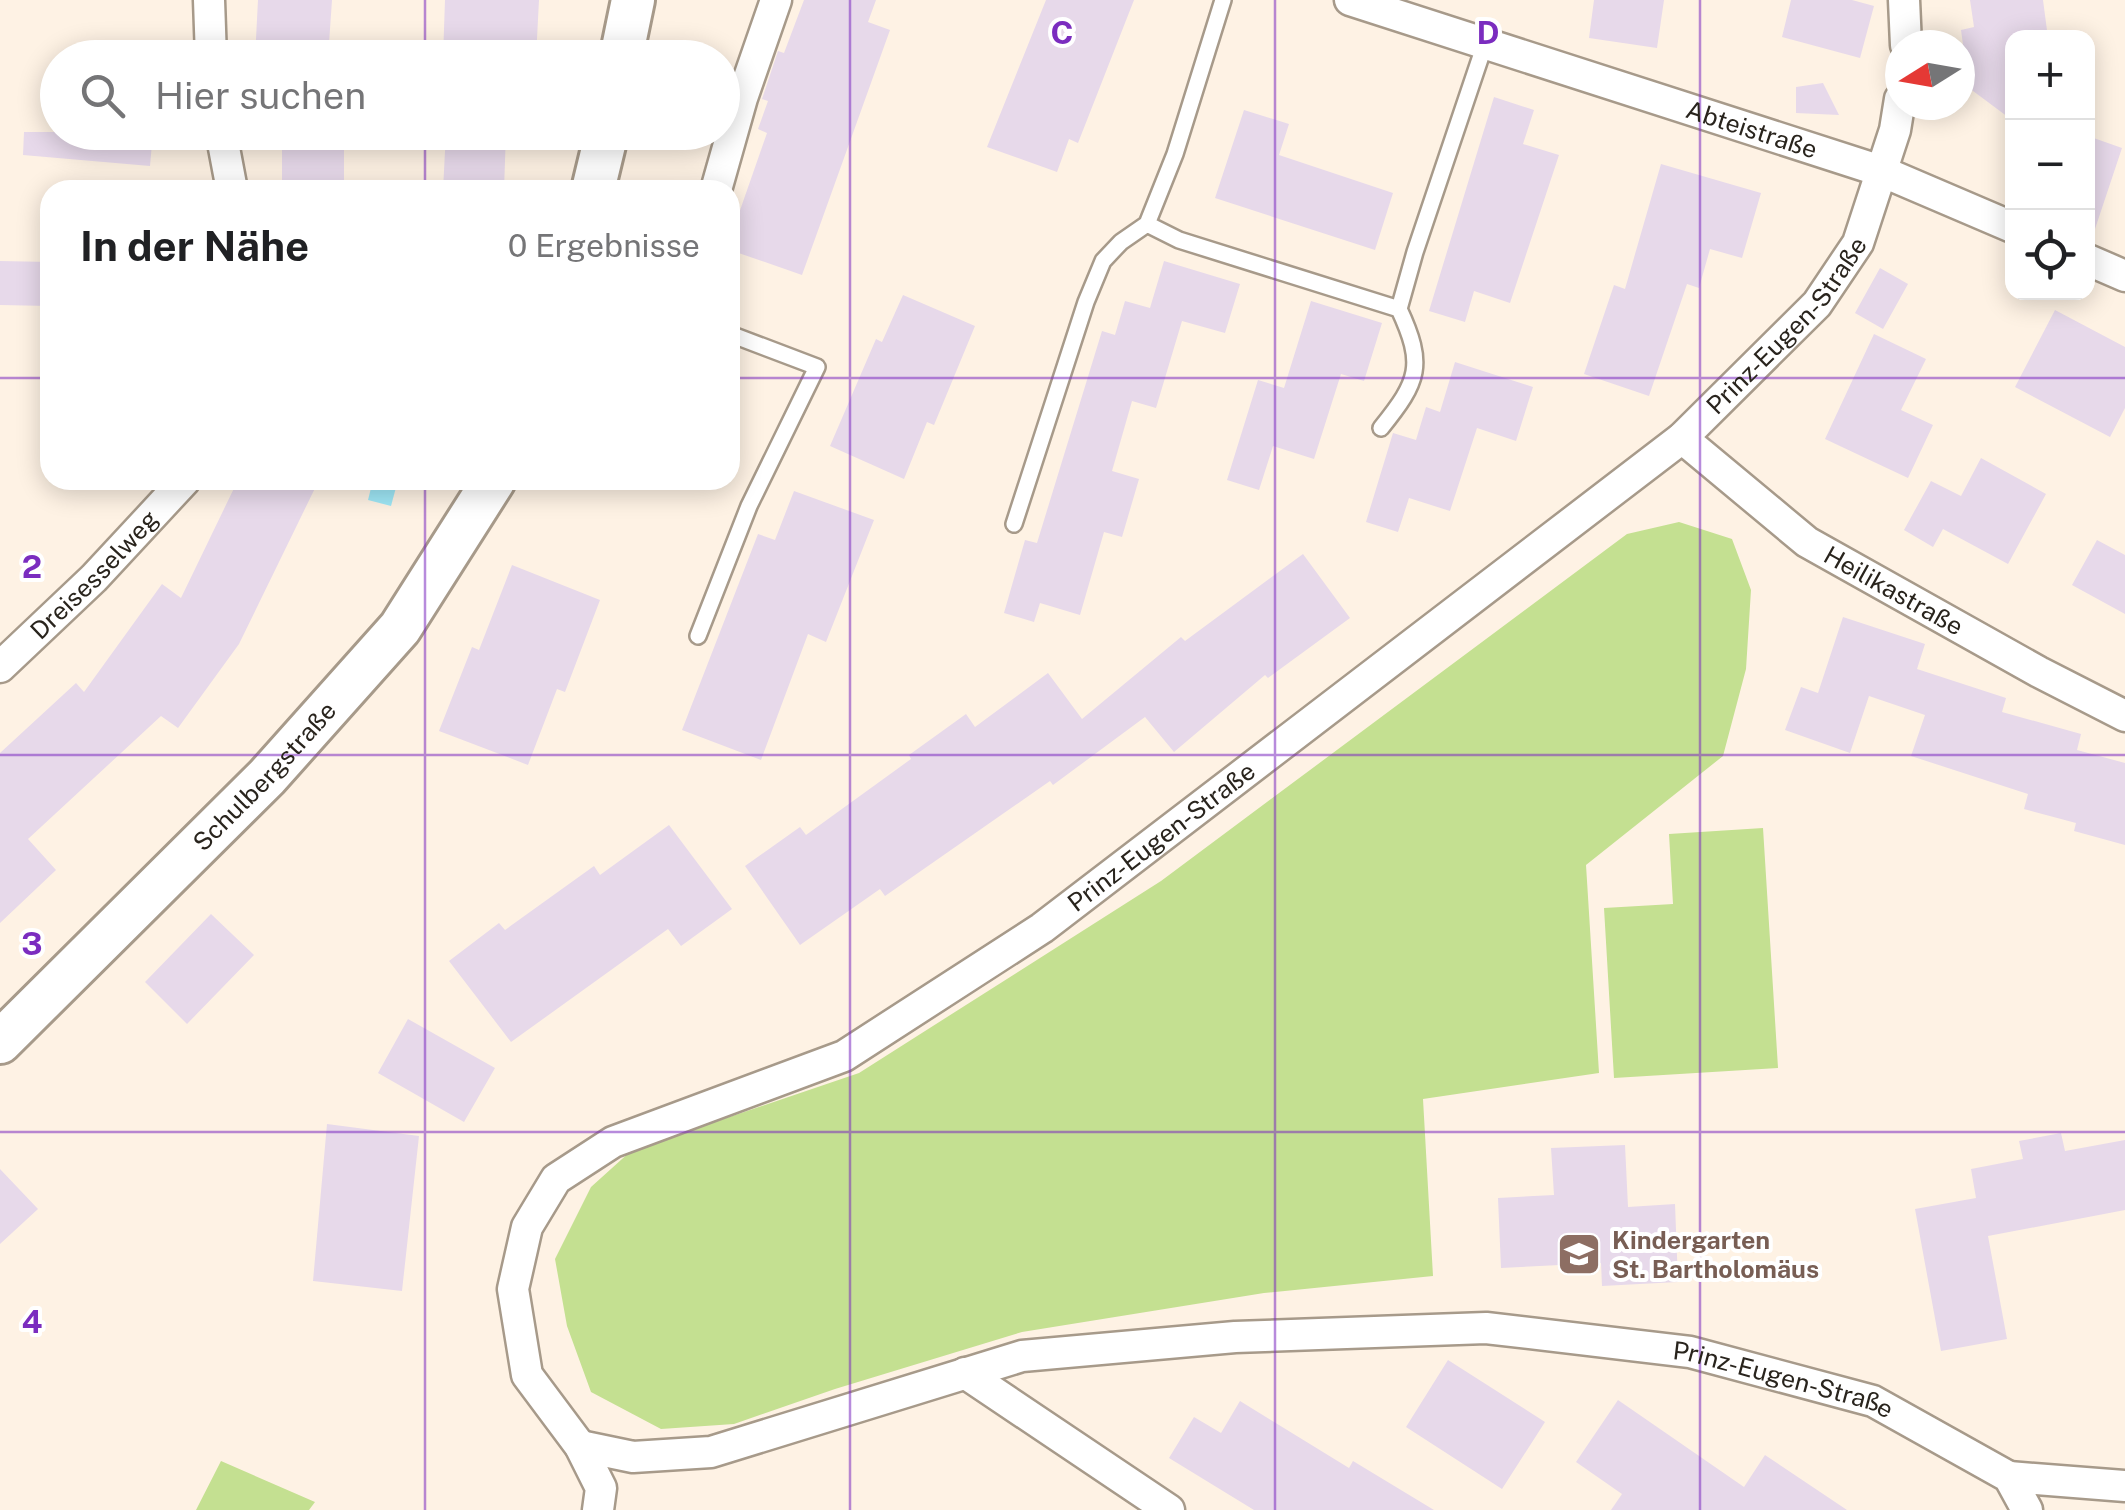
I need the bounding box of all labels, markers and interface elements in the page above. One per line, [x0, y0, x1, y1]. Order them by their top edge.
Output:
text: C [1051, 14, 1073, 51]
text: D [1476, 14, 1500, 51]
north arrow [1885, 30, 1975, 120]
map controls [2005, 30, 2095, 300]
button: + [2005, 30, 2095, 120]
search box [40, 40, 740, 150]
icon: search [75, 68, 130, 123]
text: Hier suchen [155, 73, 366, 118]
street label: Abteistraße [1682, 94, 1821, 164]
button: − [2005, 120, 2095, 210]
button: locate [2005, 210, 2095, 300]
text: In der Nähe [80, 221, 309, 270]
text: 0 Ergebnisse [508, 227, 700, 264]
street label: Prinz-Eugen-Straße [1700, 231, 1873, 420]
street label: Dreisesselweg [24, 504, 164, 645]
street label: Heilikastraße [1819, 540, 1969, 642]
text: 2 [22, 548, 42, 585]
street label: Schulbergstraße [187, 695, 342, 857]
street label: Prinz-Eugen-Straße [1062, 756, 1261, 918]
text: 3 [21, 925, 43, 962]
place label: Kindergarten St. Bartholomäus [1612, 1225, 1819, 1284]
school or university icon: Kindergarten St. Bartholomäus [1556, 1231, 1602, 1277]
text: 4 [22, 1303, 43, 1340]
street label: Prinz-Eugen-Straße [1671, 1335, 1899, 1424]

